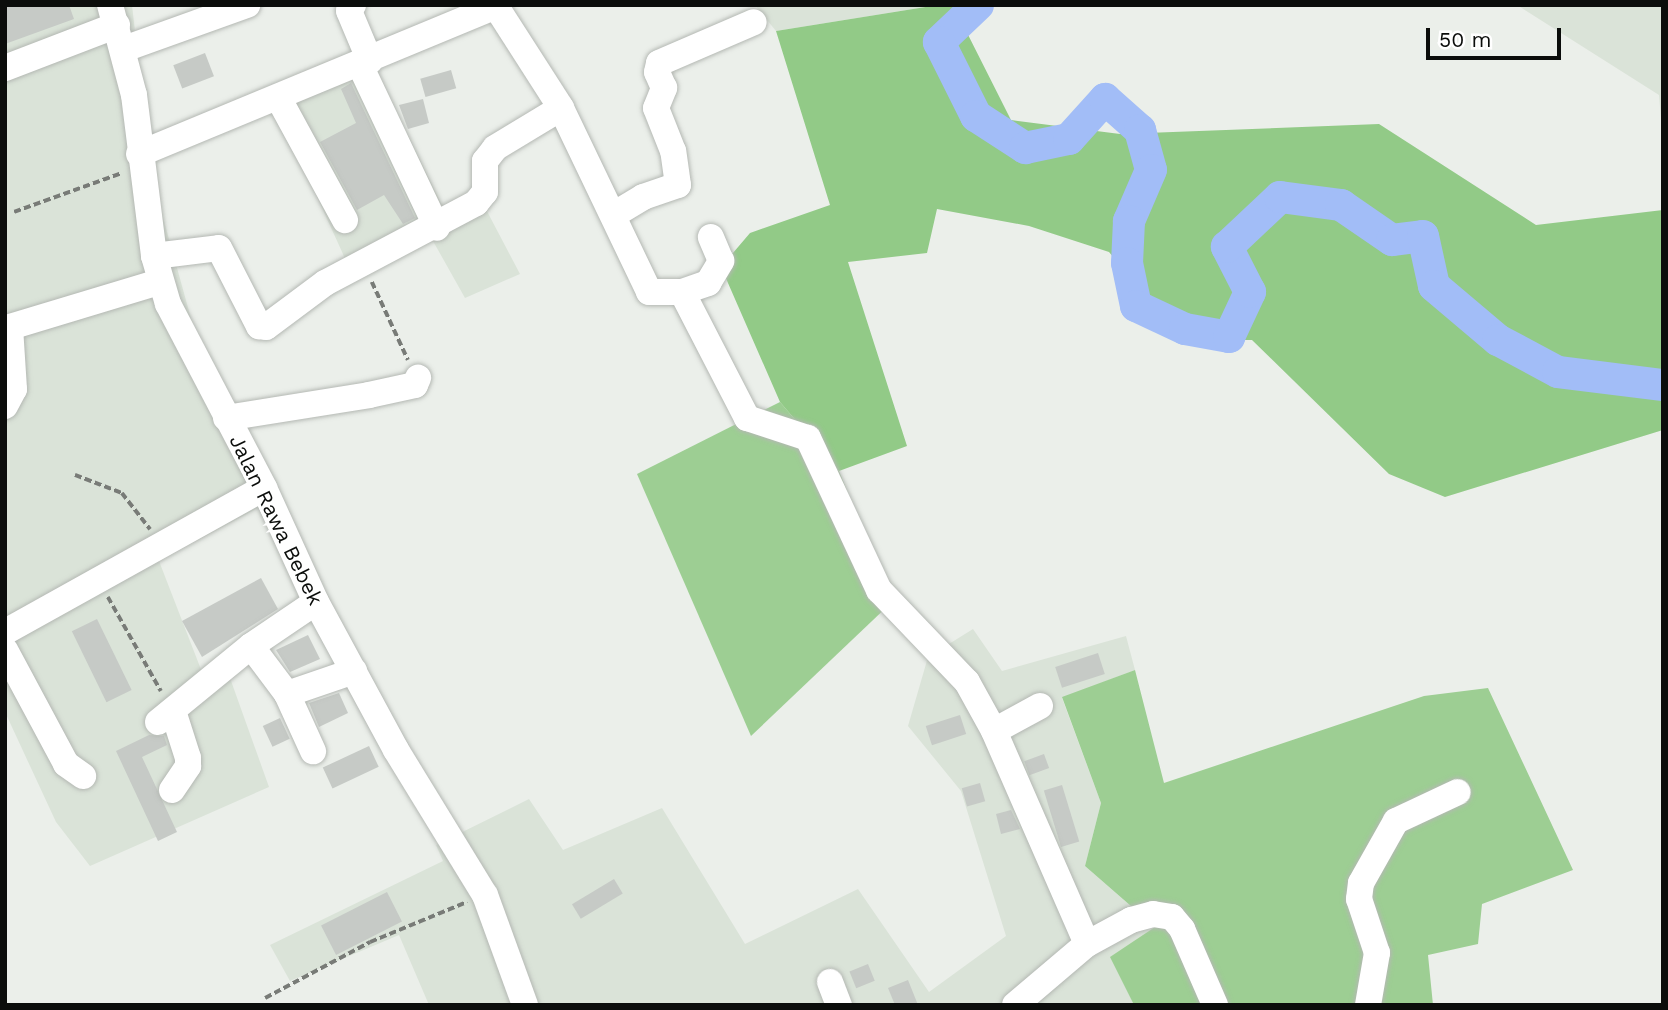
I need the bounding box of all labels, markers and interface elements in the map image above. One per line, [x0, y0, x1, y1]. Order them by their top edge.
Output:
scale bar [1430, 14, 1565, 58]
text: 50 m [1439, 27, 1491, 52]
street label: Jalan Rawa Bebek [224, 430, 328, 610]

